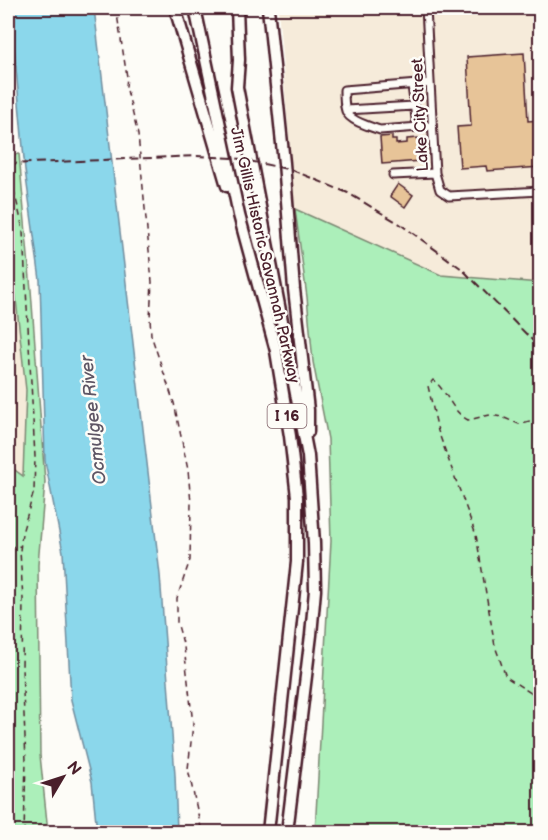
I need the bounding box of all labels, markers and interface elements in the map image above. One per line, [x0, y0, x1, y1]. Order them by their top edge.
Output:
street label: Lake City Street [408, 58, 433, 172]
street label: Jim Gillis Historic Savannah Parkway [226, 125, 303, 386]
water label: Ocmulgee River [76, 353, 111, 486]
road number: I 16 [268, 404, 306, 428]
north arrow [33, 747, 93, 807]
text: N [62, 758, 85, 779]

